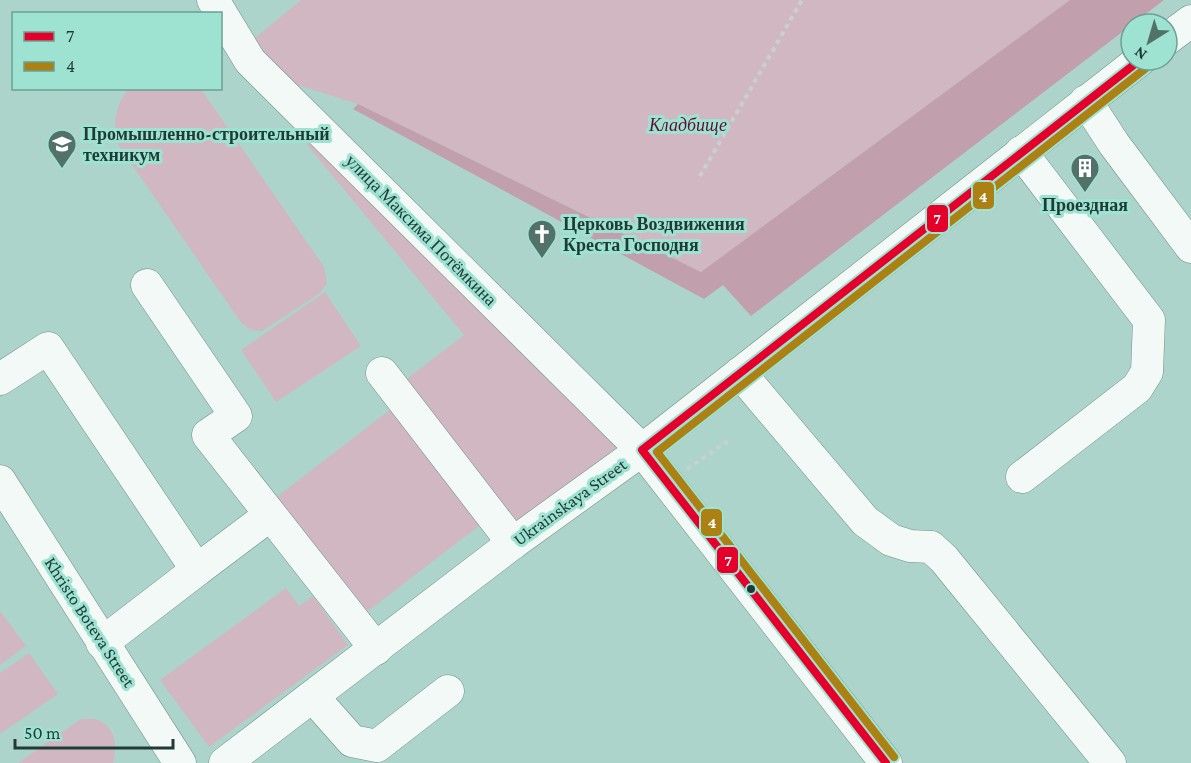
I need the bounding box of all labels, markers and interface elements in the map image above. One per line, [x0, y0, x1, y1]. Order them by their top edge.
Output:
legend [12, 12, 222, 90]
north arrow [1119, 12, 1179, 72]
text: 7 [66, 26, 74, 46]
text: N [1131, 43, 1150, 64]
text: 4 [66, 56, 75, 76]
park label: Кладбище [648, 115, 727, 135]
place label: Промышленно-строительный техникум [83, 124, 330, 165]
school or university icon: Промышленно-строительный техникум [46, 128, 78, 170]
street label: улица Максима Потёмкина [341, 150, 501, 310]
building icon: Проездная [1069, 152, 1101, 194]
line badge: 4 [972, 181, 995, 210]
text: 4 [979, 188, 988, 205]
place label: Проездная [1042, 195, 1128, 215]
line badge: 7 [926, 204, 949, 233]
text: 7 [933, 210, 941, 227]
place label: Церковь Воздвижения Креста Господня [563, 214, 745, 255]
church icon: Церковь Воздвижения Креста Господня [526, 218, 558, 260]
street label: Ukrainskaya Street [510, 454, 631, 550]
line badge: 4 [700, 508, 723, 537]
text: 4 [708, 514, 717, 531]
line badge: 7 [716, 546, 739, 574]
text: 7 [724, 552, 732, 569]
street label: Khristo Boteva Street [41, 553, 140, 692]
unlabelled marker [745, 583, 757, 595]
scale bar [15, 712, 172, 750]
text: 50 m [24, 723, 61, 743]

